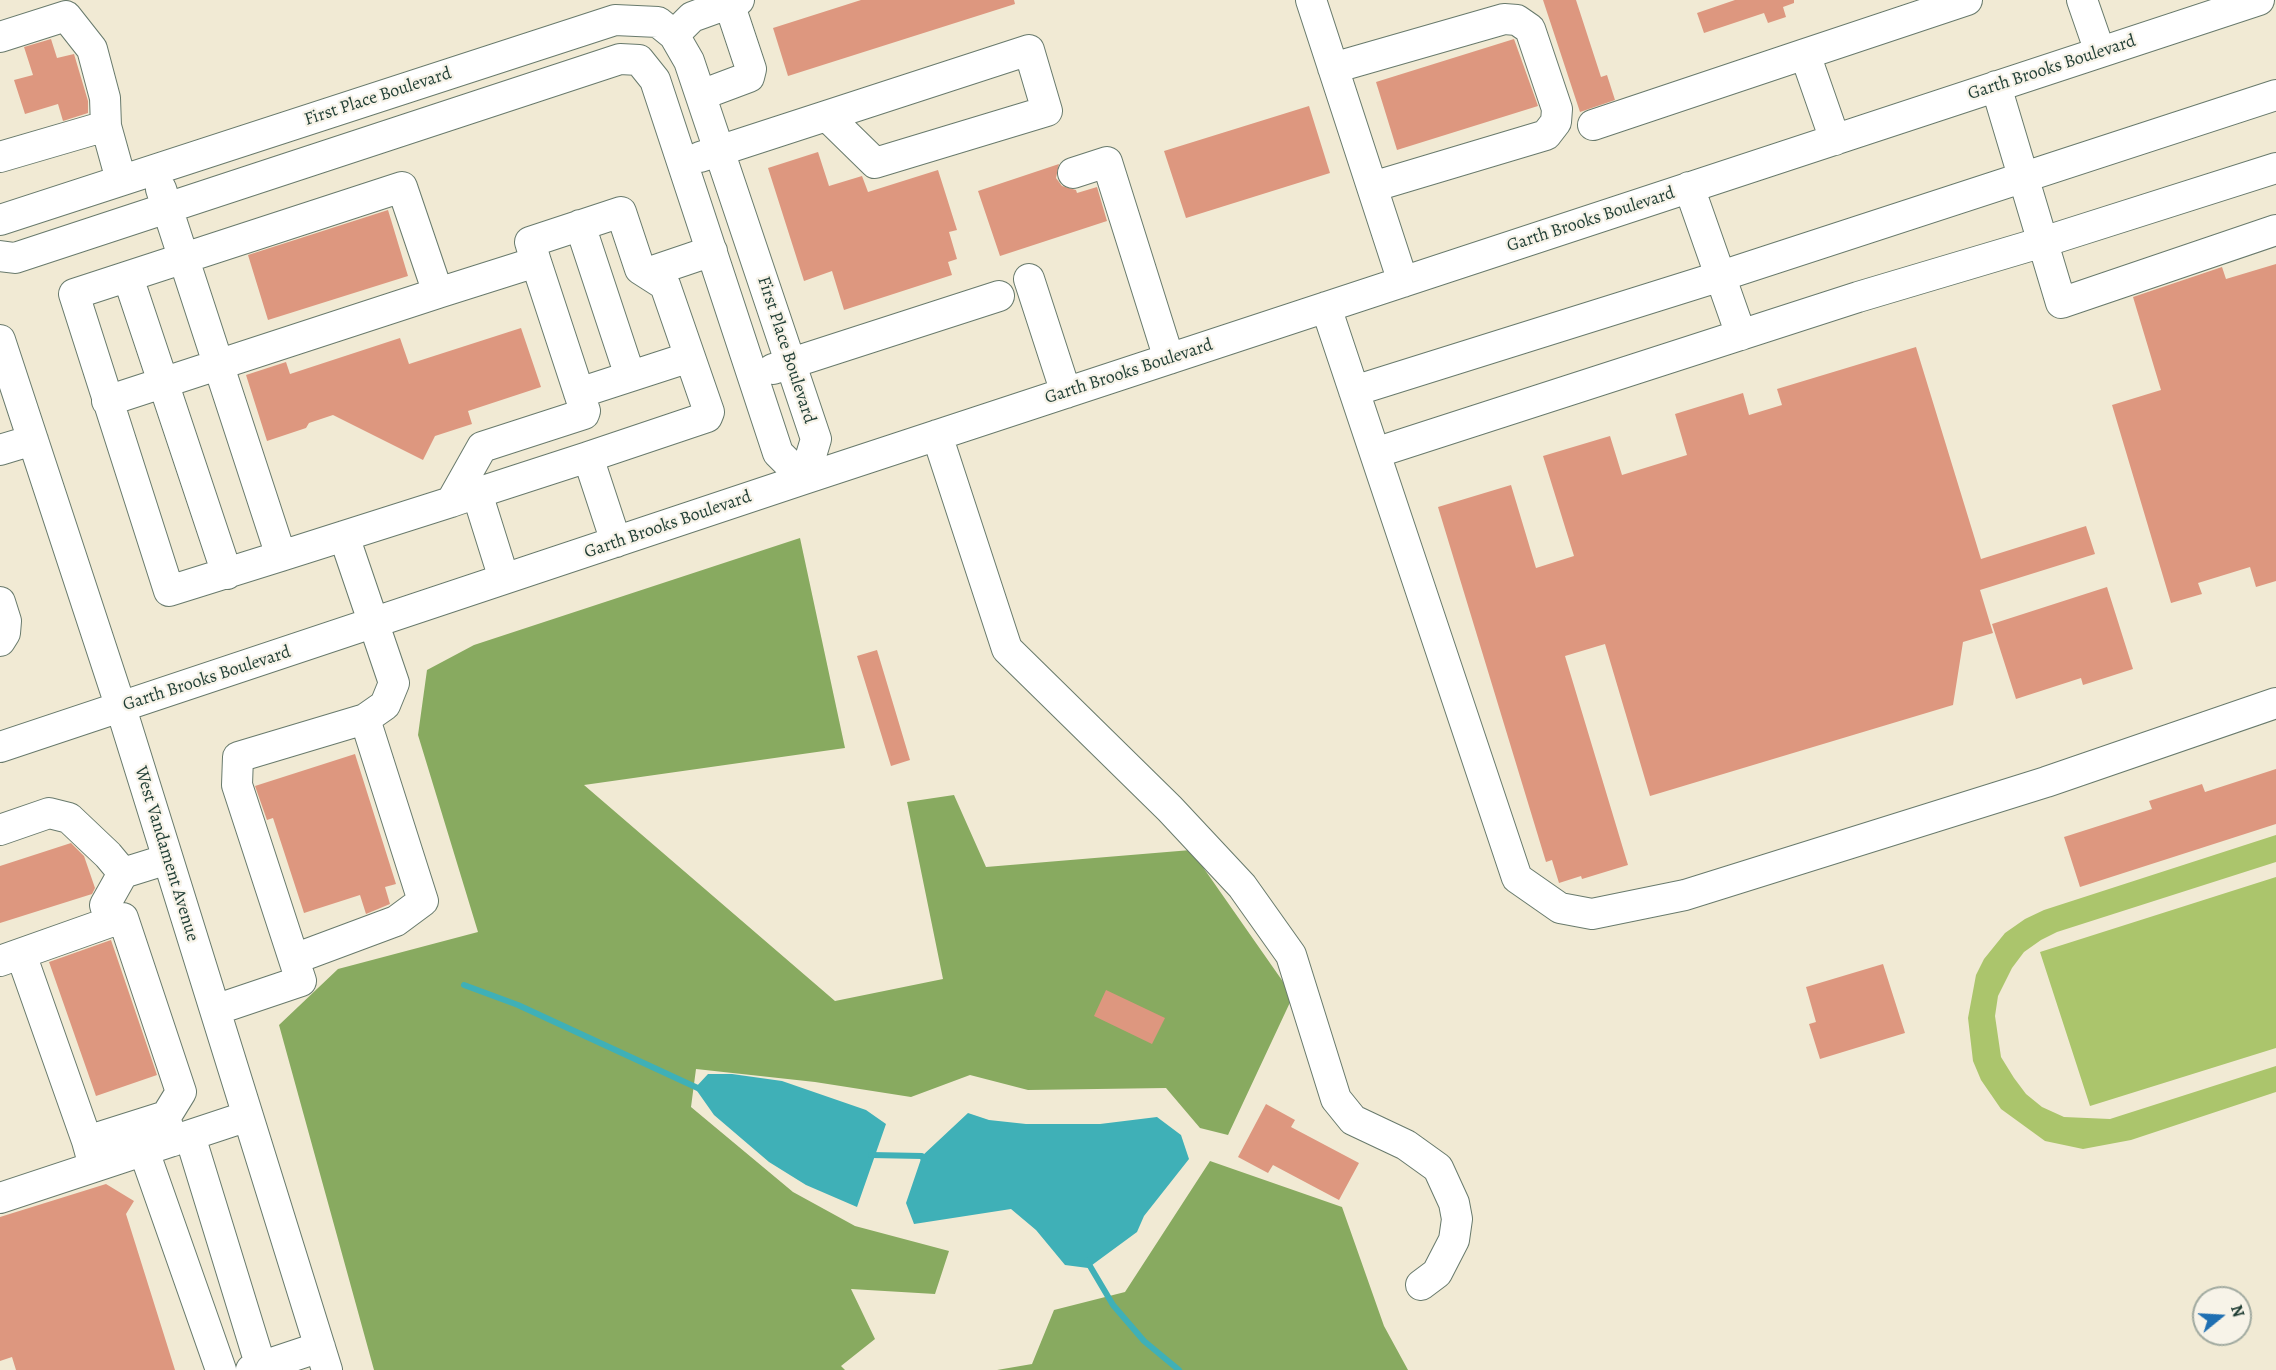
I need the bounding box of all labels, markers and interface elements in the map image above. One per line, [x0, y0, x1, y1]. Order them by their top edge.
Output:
street label: Garth Brooks Boulevard [1965, 31, 2139, 105]
street label: First Place Boulevard [302, 63, 454, 131]
street label: Garth Brooks Boulevard [1504, 183, 1678, 257]
street label: First Place Boulevard [752, 274, 820, 426]
street label: Garth Brooks Boulevard [1042, 335, 1216, 409]
street label: Garth Brooks Boulevard [582, 486, 754, 564]
street label: Garth Brooks Boulevard [120, 642, 294, 716]
street label: West Vandament Avenue [129, 764, 203, 944]
north arrow [2192, 1286, 2252, 1346]
text: N [2225, 1302, 2249, 1320]

